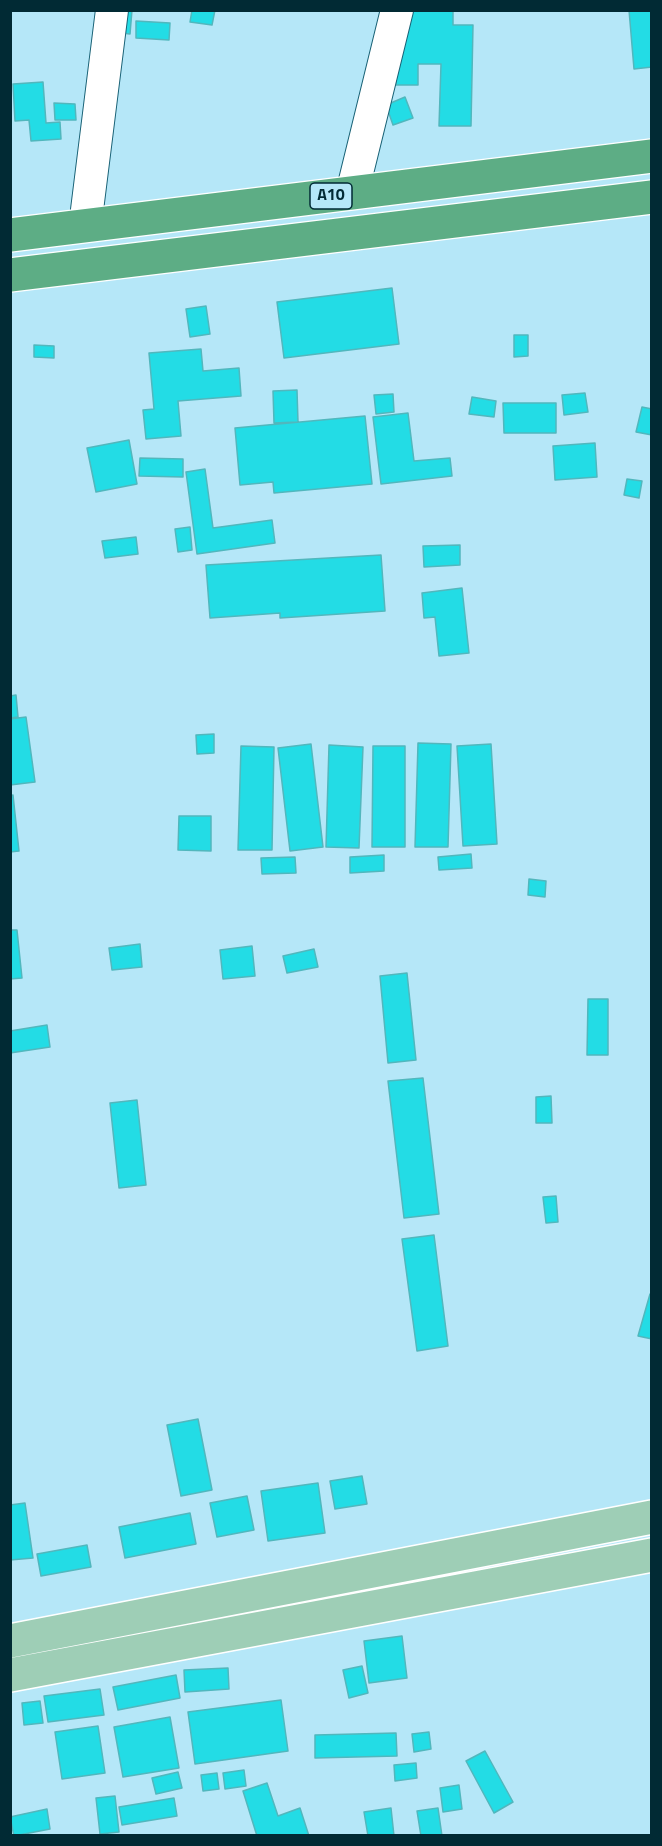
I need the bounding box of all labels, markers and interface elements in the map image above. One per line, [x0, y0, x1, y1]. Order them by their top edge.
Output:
road number: A10 [310, 183, 352, 209]

